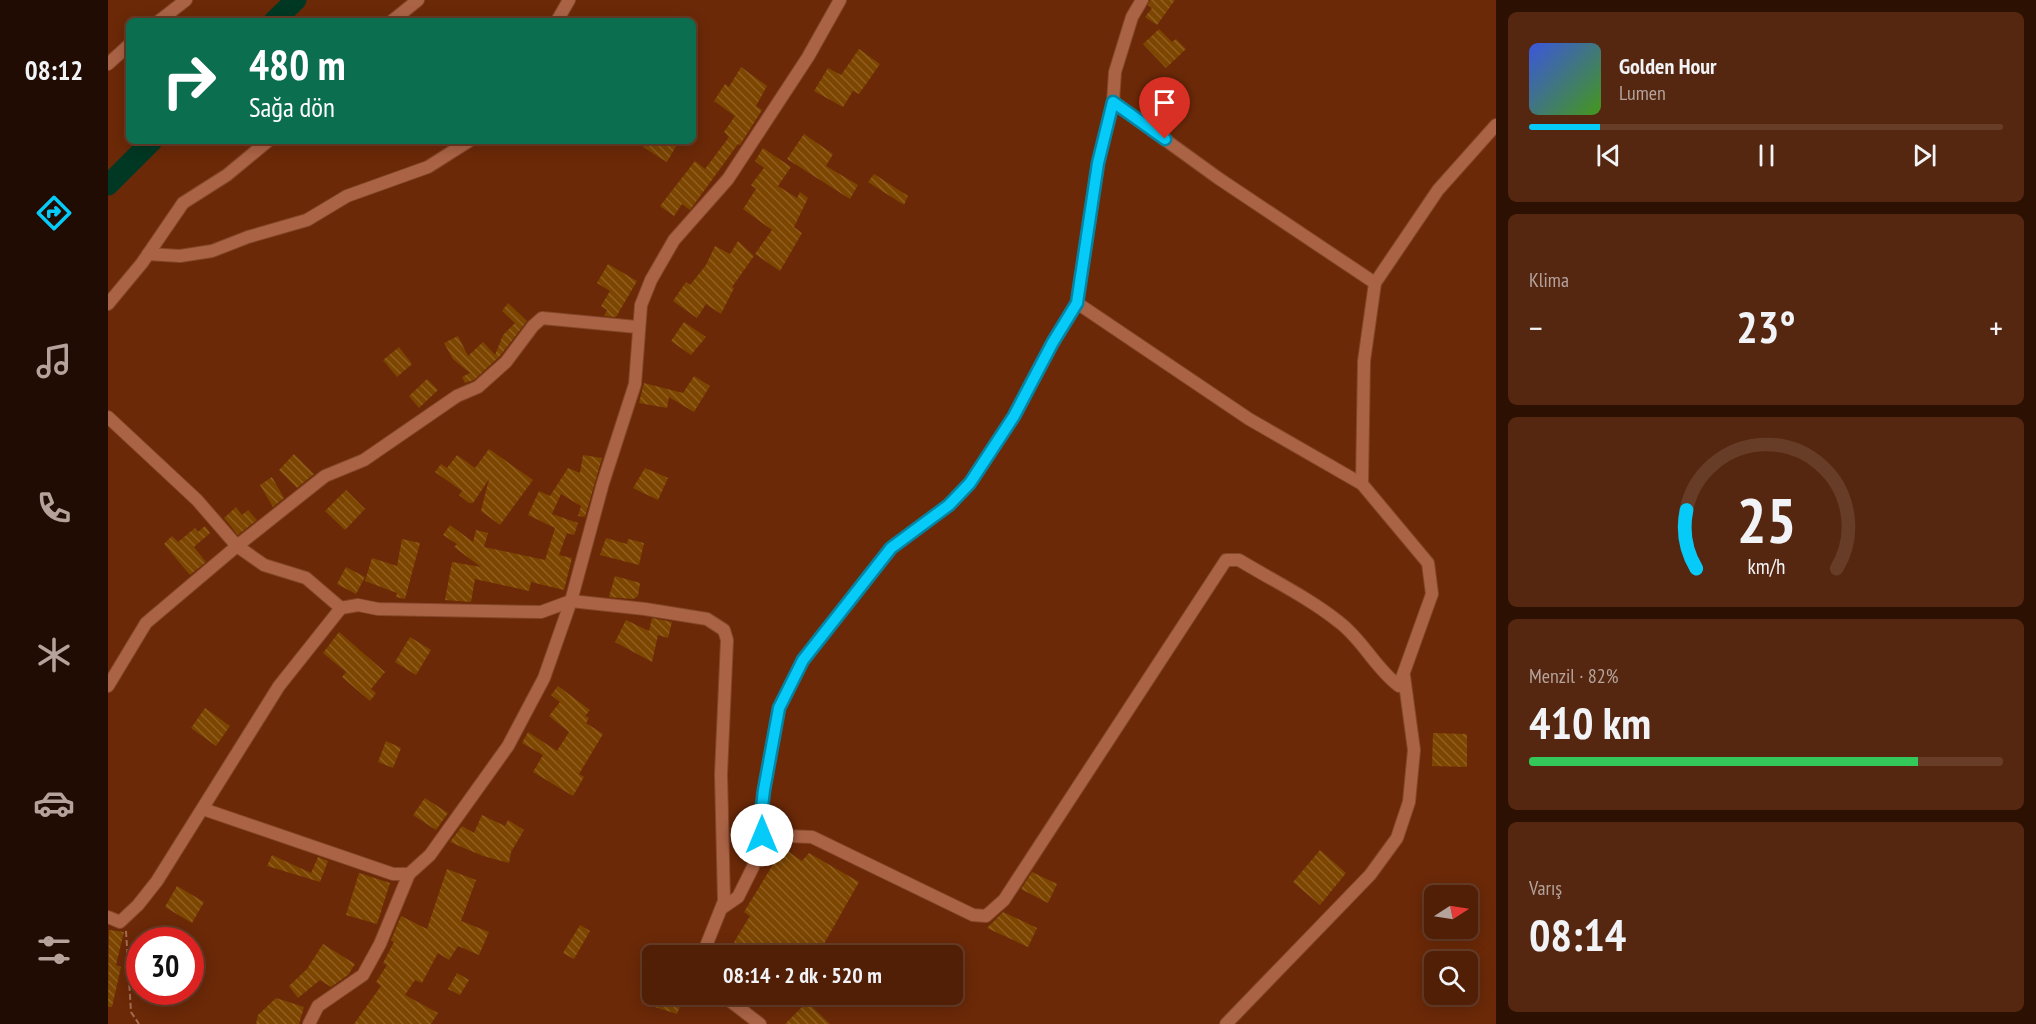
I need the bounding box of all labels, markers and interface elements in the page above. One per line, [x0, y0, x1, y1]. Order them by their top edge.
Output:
text: 480 m [249, 37, 346, 92]
icon: right [150, 42, 228, 120]
text: Golden Hour [1619, 52, 1717, 80]
text: 08:12 [25, 53, 83, 87]
pin [1139, 77, 1190, 139]
text: Lumen [1619, 80, 1666, 106]
icon: arrive [1148, 86, 1181, 119]
text: Sağa dön [249, 90, 335, 124]
icon: previous [1592, 139, 1625, 172]
icon: pause [1750, 139, 1783, 172]
icon: next [1908, 139, 1941, 172]
icon: directions [33, 192, 75, 234]
text: Klima [1529, 267, 1569, 293]
text: 23° [1736, 297, 1796, 355]
text: − [1529, 306, 1543, 349]
text: + [1989, 306, 2003, 349]
icon: music [33, 340, 75, 382]
text: 25 [1736, 479, 1796, 560]
icon: phone [33, 487, 75, 529]
text: km/h [1747, 552, 1785, 580]
icon: climate [33, 634, 75, 676]
text: Menzil · 82% [1529, 663, 1618, 689]
text: 410 km [1529, 693, 1651, 751]
icon: car [33, 782, 75, 824]
position arrow [730, 803, 794, 867]
text: Varış [1529, 875, 1562, 901]
north arrow [1424, 885, 1478, 939]
map controls [1424, 885, 1478, 1005]
text: 08:14 [1529, 905, 1626, 963]
speed limit sign: 30 [126, 927, 204, 1005]
icon: filters [33, 929, 75, 971]
button: search [1424, 951, 1478, 1005]
text: 08:14 · 2 dk · 520 m [723, 961, 882, 989]

